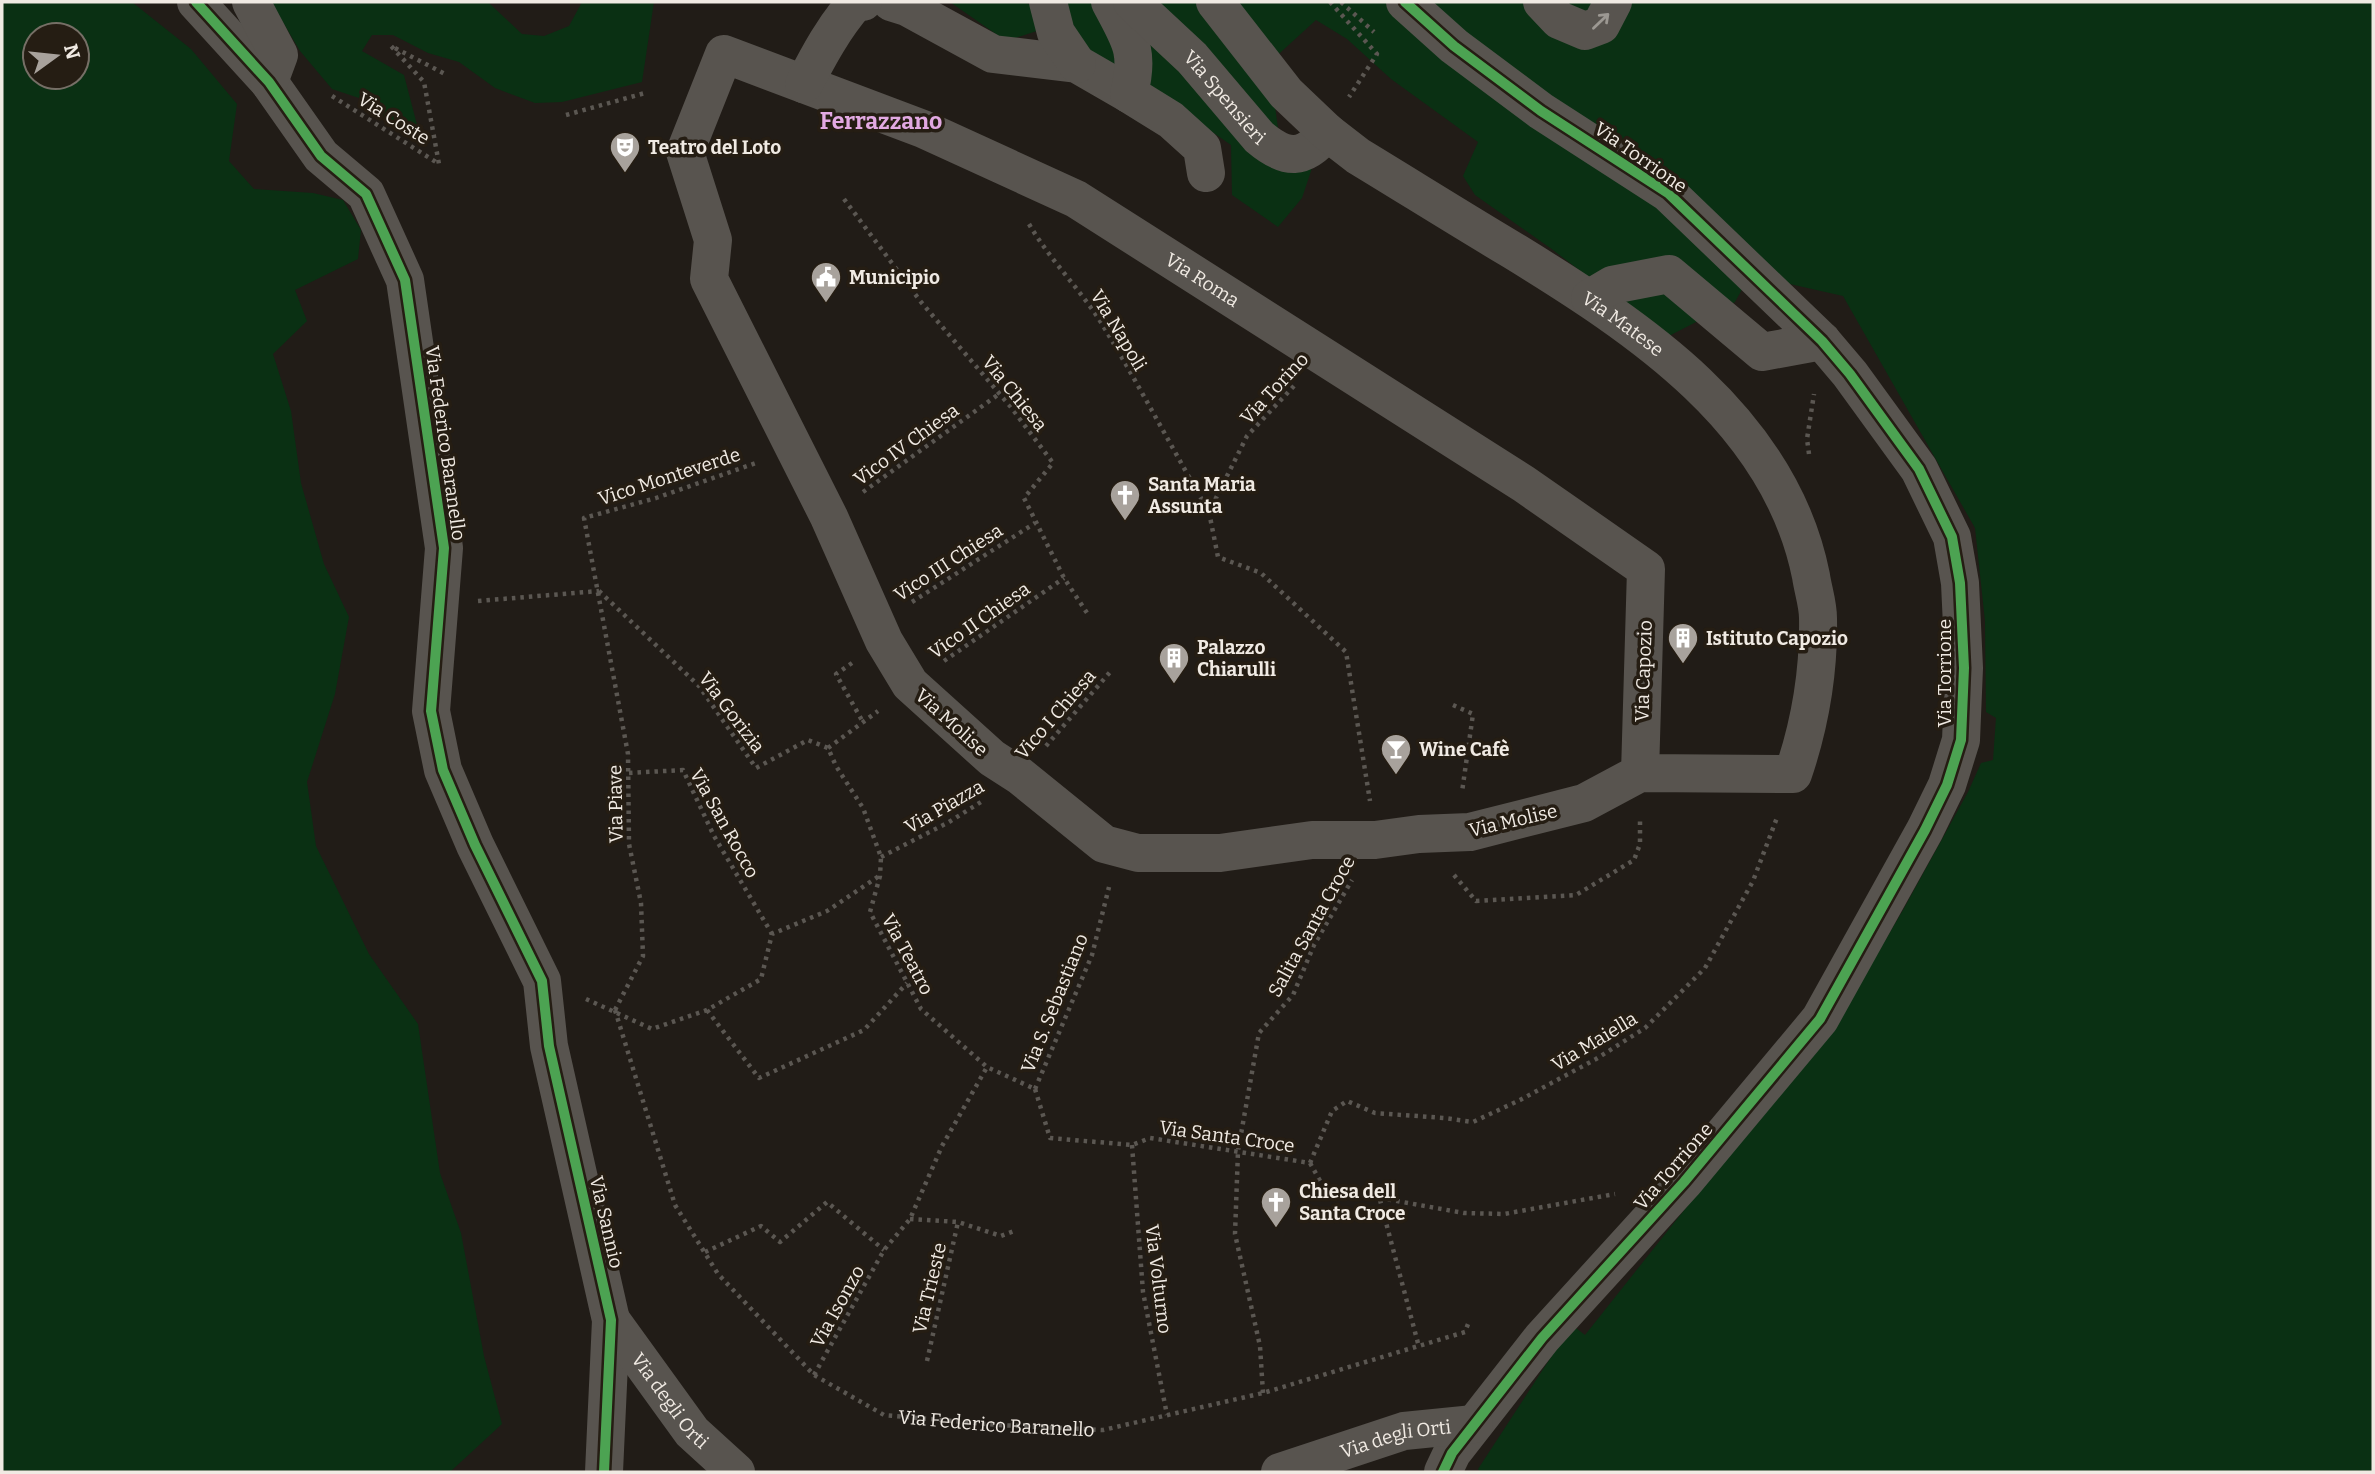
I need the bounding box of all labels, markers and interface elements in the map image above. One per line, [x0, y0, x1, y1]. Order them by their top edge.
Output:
one-way arrow [1591, 13, 1609, 30]
north arrow [21, 21, 91, 91]
text: N [59, 42, 85, 62]
street label: Via Spensieri [1179, 45, 1270, 150]
street label: Via Coste [353, 87, 434, 150]
district label: Ferrazzano [820, 107, 942, 135]
street label: Via Torrione [1590, 117, 1692, 198]
theatre icon: Teatro del Loto [608, 130, 642, 174]
place label: Teatro del Loto [648, 136, 781, 159]
street label: Via Roma [1161, 248, 1244, 312]
public building icon: Municipio [809, 260, 843, 304]
place label: Municipio [849, 266, 940, 289]
street label: Via Napoli [1085, 286, 1152, 375]
street label: Via Matese [1578, 287, 1668, 361]
street label: Via Federico Baranello [420, 344, 471, 542]
street label: Via Torino [1235, 348, 1313, 429]
street label: Via Chiesa [977, 351, 1053, 436]
street label: Vico IV Chiesa [849, 398, 964, 490]
street label: Vico Monteverde [595, 443, 743, 510]
place label: Santa Maria Assunta [1148, 473, 1256, 518]
church icon: Santa Maria Assunta [1108, 478, 1142, 522]
street label: Vico III Chiesa [890, 518, 1007, 606]
street label: Vico II Chiesa [924, 577, 1035, 664]
street label: Via Torrione [1933, 619, 1956, 727]
street label: Via Capozio [1630, 620, 1657, 722]
building icon: Istituto Capozio [1666, 621, 1700, 665]
place label: Istituto Capozio [1706, 627, 1848, 650]
place label: Palazzo Chiarulli [1197, 636, 1276, 681]
building icon: Palazzo Chiarulli [1157, 641, 1191, 685]
street label: Vico I Chiesa [1010, 664, 1101, 764]
street label: Via Gorizia [694, 667, 770, 758]
street label: Via Molise [911, 684, 993, 761]
bar icon: Wine Cafè [1379, 732, 1413, 776]
place label: Wine Cafè [1419, 738, 1510, 761]
street label: Via San Rocco [685, 764, 764, 882]
street label: Via Piave [603, 765, 628, 843]
street label: Via Piazza [901, 774, 988, 838]
street label: Via Molise [1467, 799, 1560, 842]
street label: Salita Santa Croce [1263, 852, 1360, 1001]
street label: Via Teatro [877, 910, 939, 999]
street label: Via S. Sebastiano [1016, 930, 1093, 1076]
street label: Via Maiella [1547, 1007, 1642, 1076]
street label: Via Santa Croce [1158, 1116, 1296, 1157]
street label: Via Torrione [1629, 1118, 1718, 1215]
street label: Via Sannio [585, 1174, 628, 1271]
place label: Chiesa dell Santa Croce [1299, 1180, 1406, 1225]
church icon: Chiesa dell Santa Croce [1259, 1185, 1293, 1229]
street label: Via Volturno [1140, 1223, 1177, 1335]
street label: Via Trieste [908, 1240, 951, 1336]
street label: Via Isonzo [805, 1261, 869, 1351]
street label: Via degli Orti [627, 1348, 713, 1454]
street label: Via Federico Baranello [897, 1405, 1095, 1442]
street label: Via degli Orti [1337, 1415, 1453, 1463]

